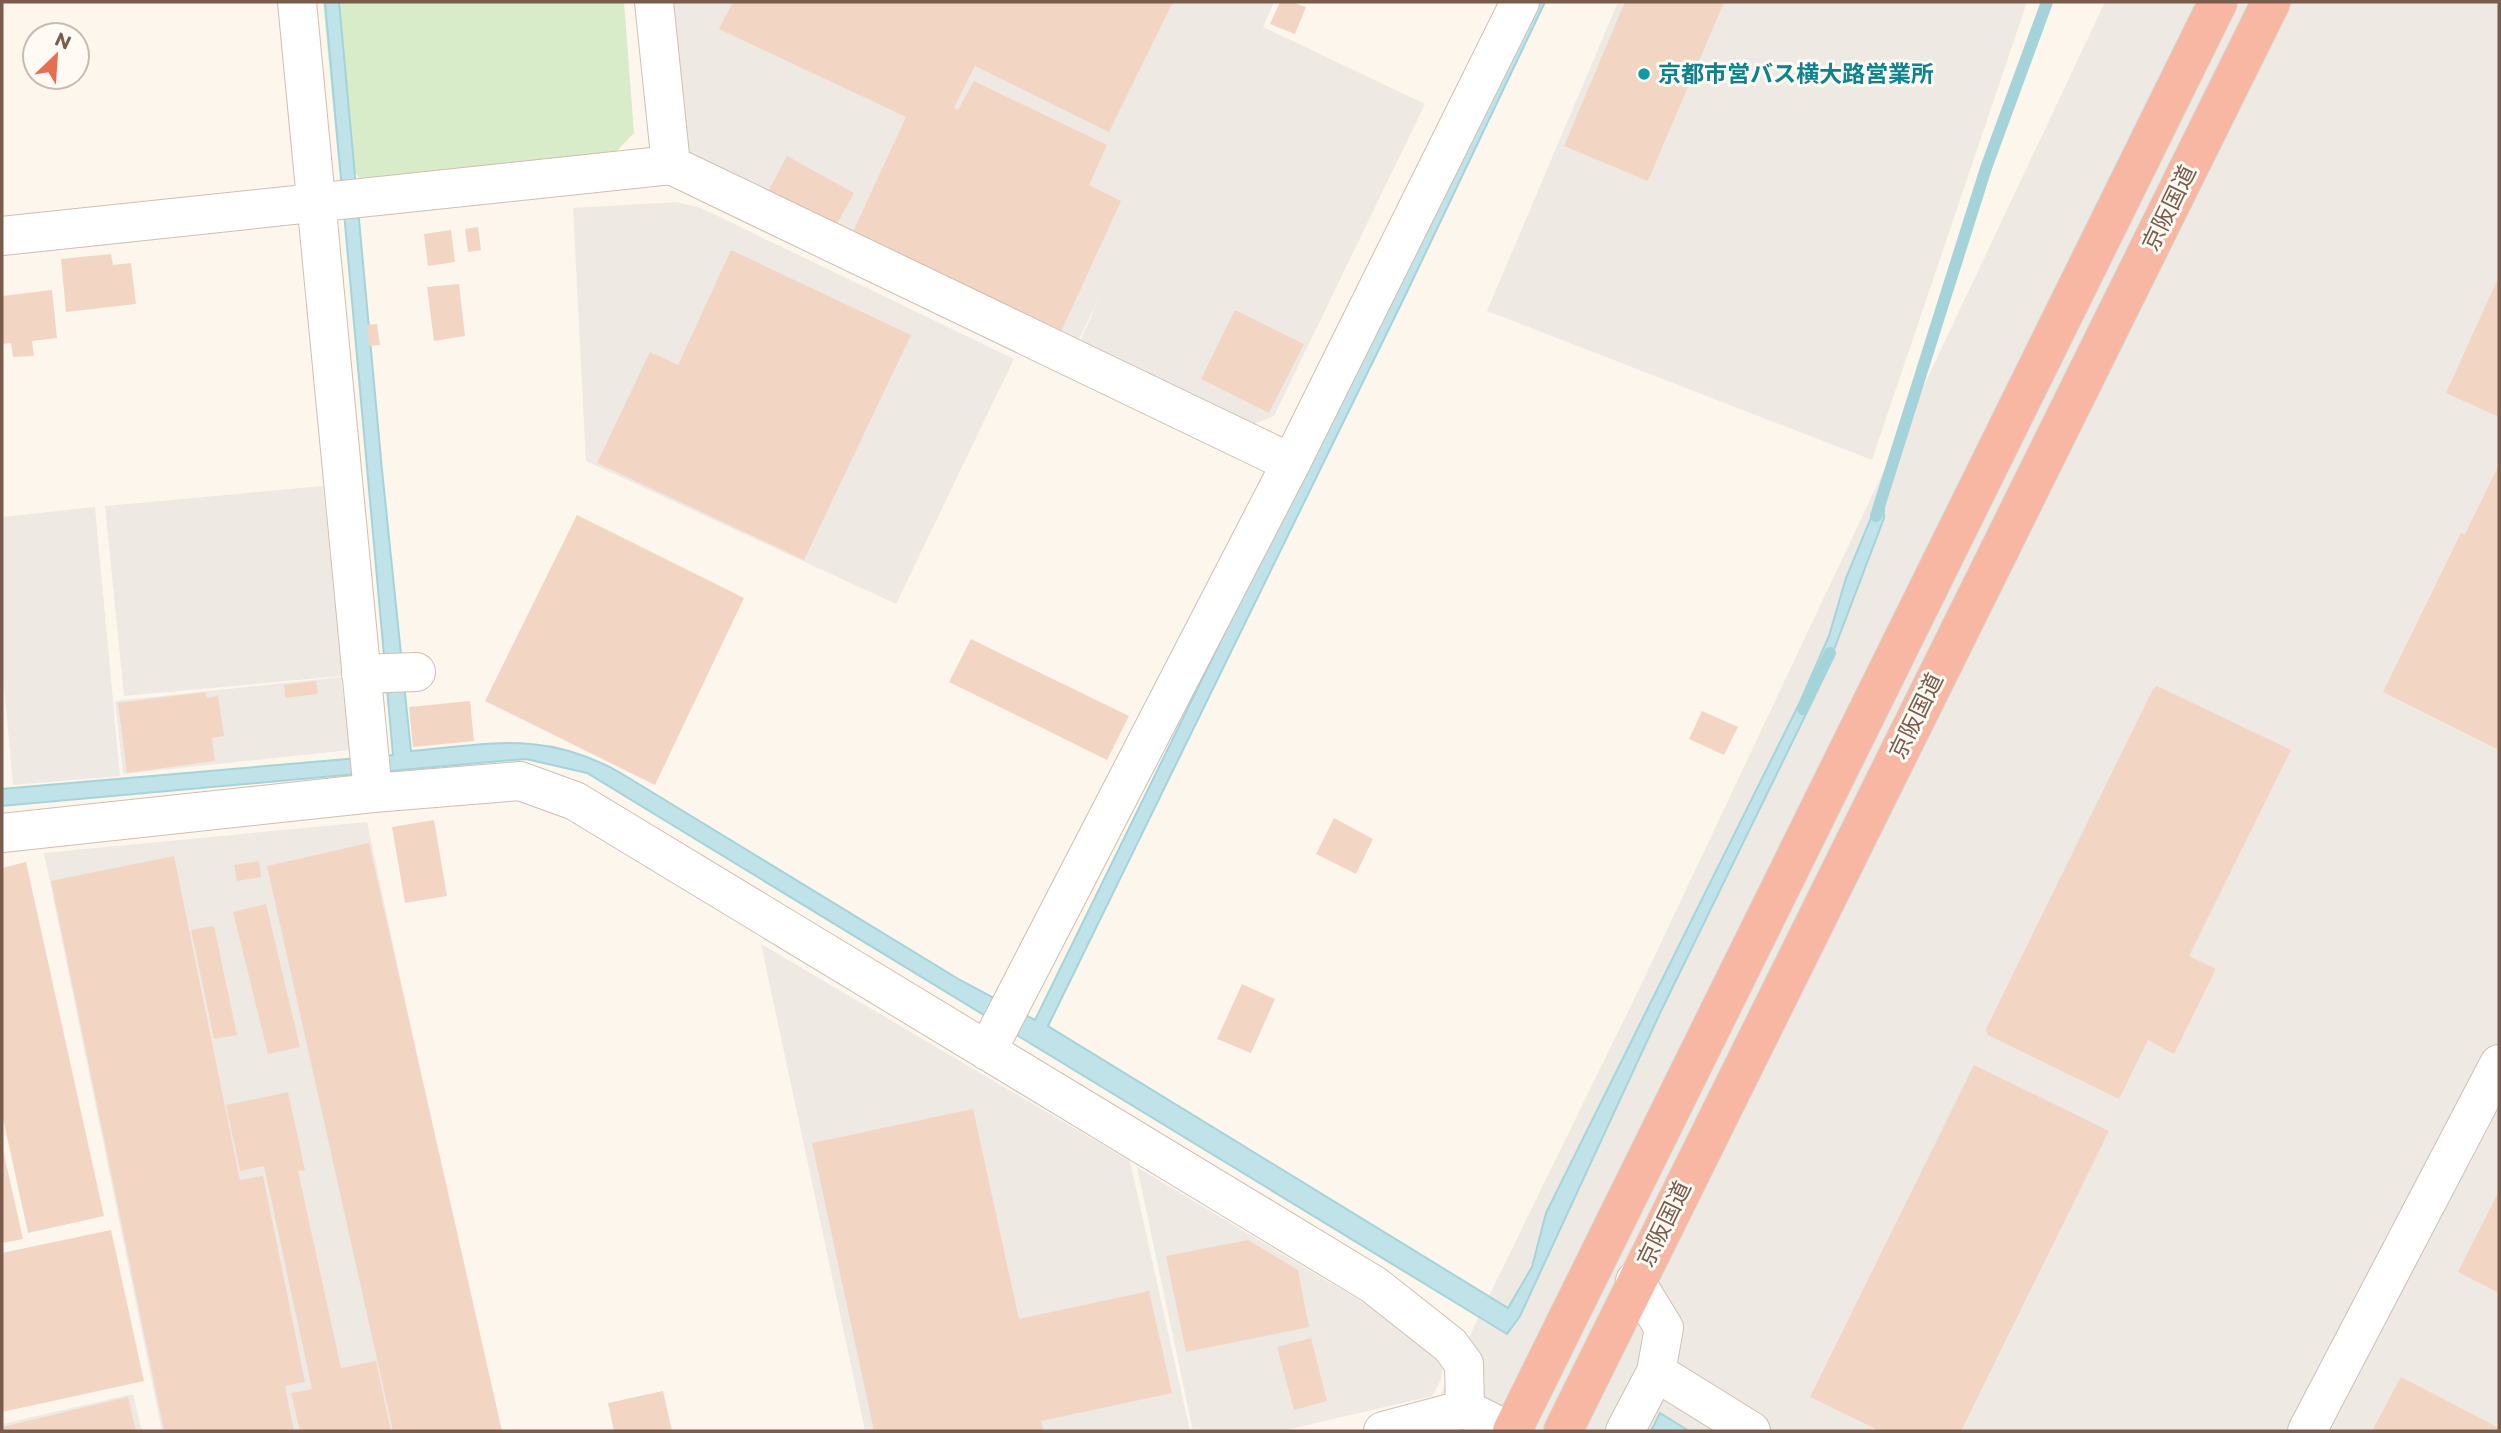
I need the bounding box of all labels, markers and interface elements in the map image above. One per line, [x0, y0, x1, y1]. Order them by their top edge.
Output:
north arrow [21, 21, 91, 91]
text: N [51, 27, 75, 55]
place label: 京都市営バス横大路営業所 [1658, 60, 1934, 88]
marker: 京都市営バス横大路営業所 [1636, 66, 1652, 82]
street label: 京阪国道 [2136, 161, 2202, 255]
street label: 京阪国道 [1883, 669, 1949, 763]
street label: 京阪国道 [1631, 1177, 1697, 1271]

